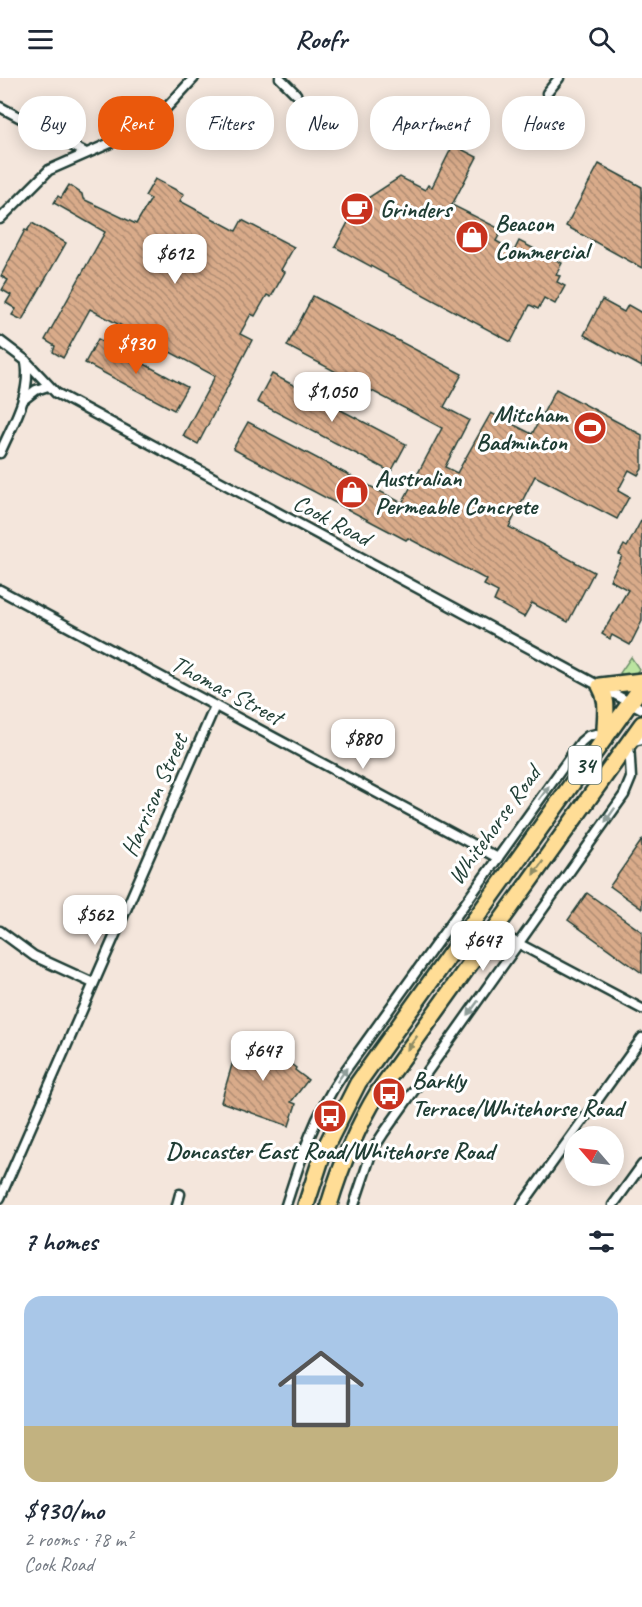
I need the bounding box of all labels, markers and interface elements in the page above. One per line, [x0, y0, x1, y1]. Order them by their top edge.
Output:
text: Roofr [295, 22, 347, 56]
icon: menu [24, 23, 57, 56]
icon: search [585, 23, 618, 56]
chip: Buy [18, 96, 86, 150]
chip: Rent [98, 96, 174, 150]
chip: Filters [186, 96, 274, 150]
chip: New [286, 96, 358, 150]
chip: Apartment [370, 96, 490, 150]
chip: House [502, 96, 585, 150]
cafe icon: Grinders [339, 191, 375, 227]
place label: Grinders [380, 194, 454, 224]
place label: Beacon Commercial [495, 208, 593, 266]
shop icon: Beacon Commercial [454, 219, 490, 255]
pin: $612 [139, 234, 211, 285]
text: $612 [157, 241, 193, 266]
pin: $930 [100, 324, 172, 375]
text: $930 [118, 331, 154, 356]
pin: $1,050 [283, 372, 381, 423]
text: $1,050 [308, 379, 356, 404]
place label: Mitcham Badminton [476, 399, 569, 457]
sports icon: Mitcham Badminton [572, 410, 608, 446]
place label: Australian Permeable Concrete [375, 463, 539, 521]
shop icon: Australian Permeable Concrete [334, 474, 370, 510]
street label: Cook Road [288, 487, 379, 554]
street label: Thomas Street [166, 648, 290, 733]
pin: $880 [327, 719, 399, 770]
text: $880 [345, 726, 381, 751]
street label: Harrison Street [114, 727, 195, 861]
road number: 34 [568, 746, 602, 784]
street label: Whitehorse Road [441, 757, 549, 890]
one-way arrow [538, 786, 550, 801]
one-way arrow [605, 807, 616, 823]
one-way arrow [533, 860, 545, 875]
pin: $562 [59, 895, 131, 946]
text: $562 [77, 902, 113, 927]
pin: $647 [447, 921, 519, 972]
text: $647 [465, 928, 501, 953]
one-way arrow [467, 1000, 479, 1016]
pin: $647 [227, 1031, 299, 1082]
one-way arrow [407, 1036, 419, 1051]
text: $647 [245, 1038, 281, 1063]
place label: Barkly Terrace/Whitehorse Road [412, 1065, 627, 1123]
one-way arrow [336, 1068, 348, 1084]
bus stop icon: Barkly Terrace/Whitehorse Road [371, 1076, 407, 1112]
bus stop icon: Doncaster East Road/Whitehorse Road [312, 1098, 348, 1134]
north arrow [564, 1126, 624, 1186]
map controls [564, 1126, 624, 1186]
place label: Doncaster East Road/Whitehorse Road [166, 1136, 498, 1166]
text: 7 homes [24, 1225, 97, 1258]
icon: filters [585, 1225, 618, 1258]
icon: home [267, 1335, 375, 1443]
text: $930/mo [24, 1494, 104, 1527]
text: 2 rooms · 78 m² [24, 1527, 132, 1552]
text: Cook Road [24, 1552, 93, 1577]

